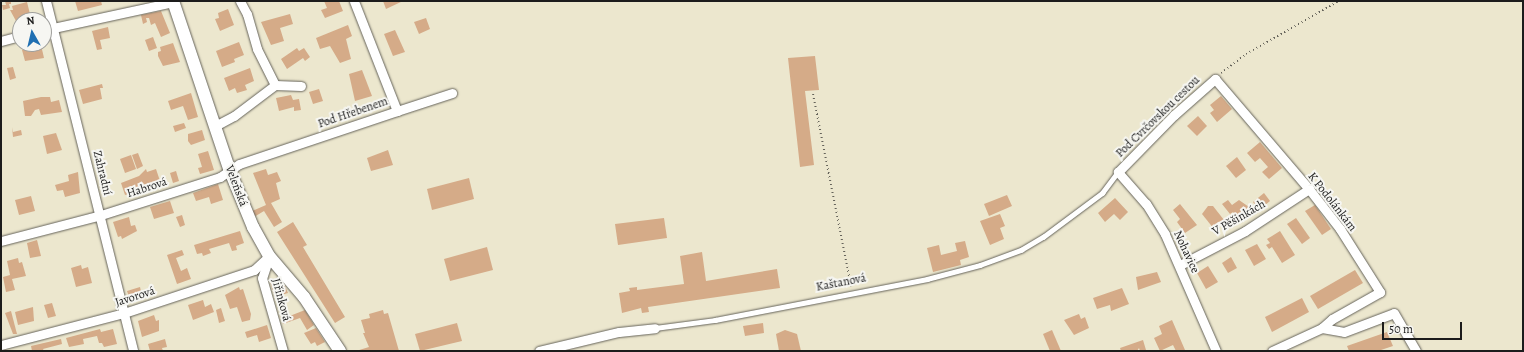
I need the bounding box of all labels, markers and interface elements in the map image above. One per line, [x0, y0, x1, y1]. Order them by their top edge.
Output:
north arrow [12, 12, 52, 52]
text: N [25, 13, 35, 29]
street label: Pod Cvrčovskou cestou [1113, 73, 1203, 161]
street label: Pod Hřebenem [316, 94, 390, 132]
street label: Zahradní [90, 149, 114, 197]
street label: Veleňská [222, 163, 250, 209]
street label: K Podolánkám [1305, 170, 1359, 234]
street label: Habrová [125, 175, 169, 201]
street label: V Pěšinkách [1210, 197, 1268, 239]
street label: Nohavice [1170, 228, 1202, 276]
street label: Kaštanová [815, 271, 867, 295]
street label: Jiřinková [268, 277, 294, 323]
street label: Javorová [113, 284, 157, 310]
scale bar [1384, 314, 1464, 340]
text: 50 m [1389, 321, 1413, 337]

